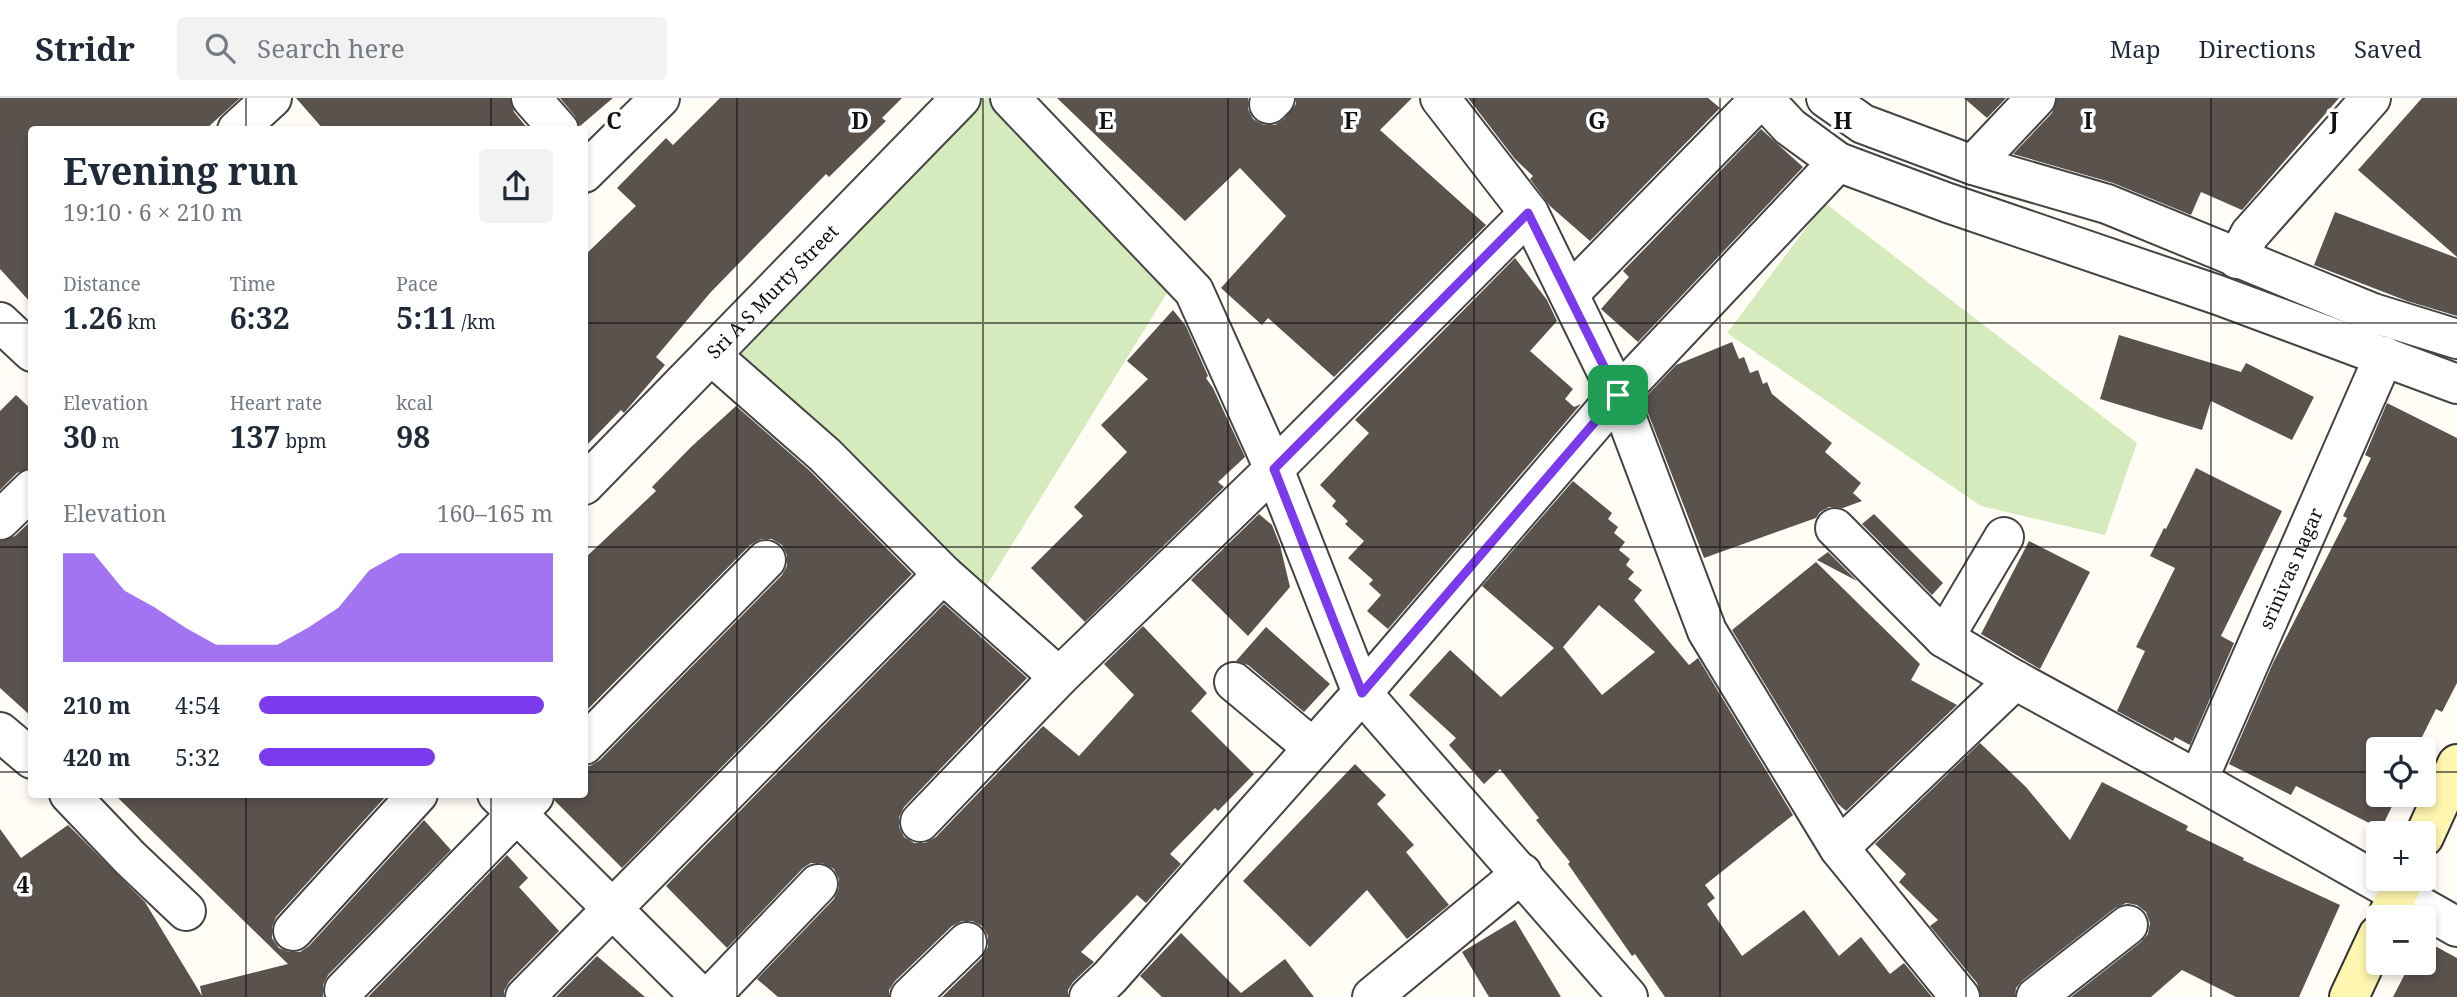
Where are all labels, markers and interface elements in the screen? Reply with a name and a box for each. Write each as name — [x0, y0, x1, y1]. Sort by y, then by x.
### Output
search box — [177, 17, 667, 80]
text: Stridr — [35, 26, 135, 71]
icon: search — [201, 29, 239, 67]
text: Search here — [257, 30, 405, 66]
text: Map — [2110, 32, 2161, 65]
text: Directions — [2199, 32, 2316, 65]
text: Saved — [2354, 32, 2422, 65]
text: C — [606, 104, 622, 136]
text: D — [851, 104, 869, 136]
text: E — [1098, 104, 1114, 136]
text: F — [1344, 104, 1358, 136]
text: G — [1588, 104, 1606, 136]
text: H — [1834, 104, 1853, 136]
text: I — [2083, 104, 2093, 136]
text: J — [2328, 104, 2339, 136]
text: Evening run — [63, 144, 298, 196]
button: share — [479, 149, 553, 223]
text: 19:10 · 6 × 210 m — [63, 196, 243, 228]
street label: Sri A S Murty Street — [701, 218, 844, 365]
text: Distance — [63, 271, 141, 297]
text: Time — [230, 271, 276, 297]
text: Pace — [396, 271, 438, 297]
text: 1.26 — [63, 297, 123, 338]
text: 6:32 — [230, 297, 290, 338]
text: 5:11 — [396, 297, 456, 338]
text: km — [123, 309, 157, 335]
text: /km — [456, 309, 496, 335]
pin — [1588, 365, 1648, 425]
icon: arrive — [1599, 376, 1637, 414]
text: Elevation — [63, 390, 149, 416]
text: Heart rate — [230, 390, 322, 416]
text: kcal — [396, 390, 433, 416]
text: 30 — [63, 416, 97, 457]
text: 137 — [230, 416, 281, 457]
text: 98 — [396, 416, 430, 457]
text: m — [97, 428, 120, 454]
text: bpm — [281, 428, 327, 454]
text: Elevation — [63, 497, 167, 529]
text: 160–165 m — [437, 497, 553, 529]
street label: srinivas nagar — [2253, 504, 2329, 633]
text: 210 m — [63, 689, 131, 721]
text: 4:54 — [175, 689, 220, 721]
map controls — [2366, 737, 2436, 975]
button: locate — [2366, 737, 2436, 807]
text: 420 m — [63, 741, 131, 773]
text: 5:32 — [175, 741, 220, 773]
button: + — [2366, 821, 2436, 891]
text: 4 — [17, 868, 30, 900]
button: − — [2366, 905, 2436, 975]

